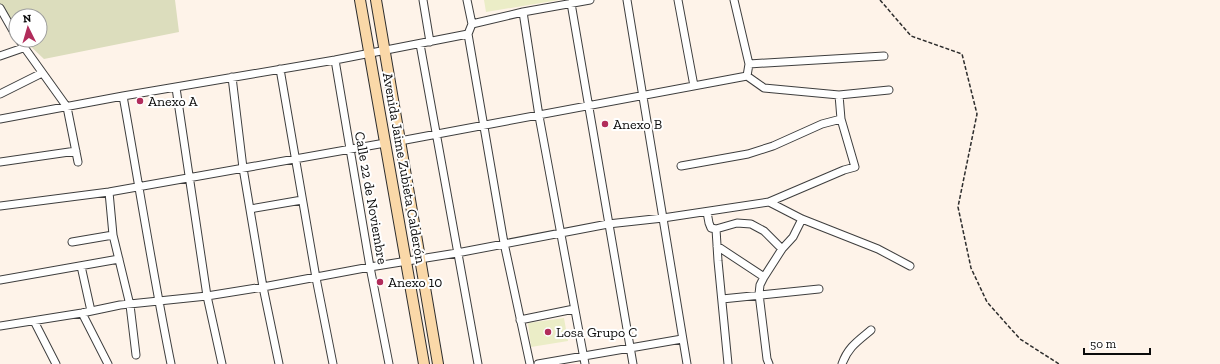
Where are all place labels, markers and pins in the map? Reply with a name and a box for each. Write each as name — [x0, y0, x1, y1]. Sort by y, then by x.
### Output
place label: Anexo A — [148, 93, 198, 110]
marker: Anexo A — [135, 96, 145, 106]
place label: Anexo B — [613, 116, 662, 133]
marker: Anexo B — [600, 119, 610, 129]
place label: Anexo 10 — [388, 274, 442, 291]
marker: Anexo 10 — [375, 277, 385, 287]
place label: Losa Grupo C — [556, 324, 637, 341]
marker: Losa Grupo C — [543, 327, 553, 337]

